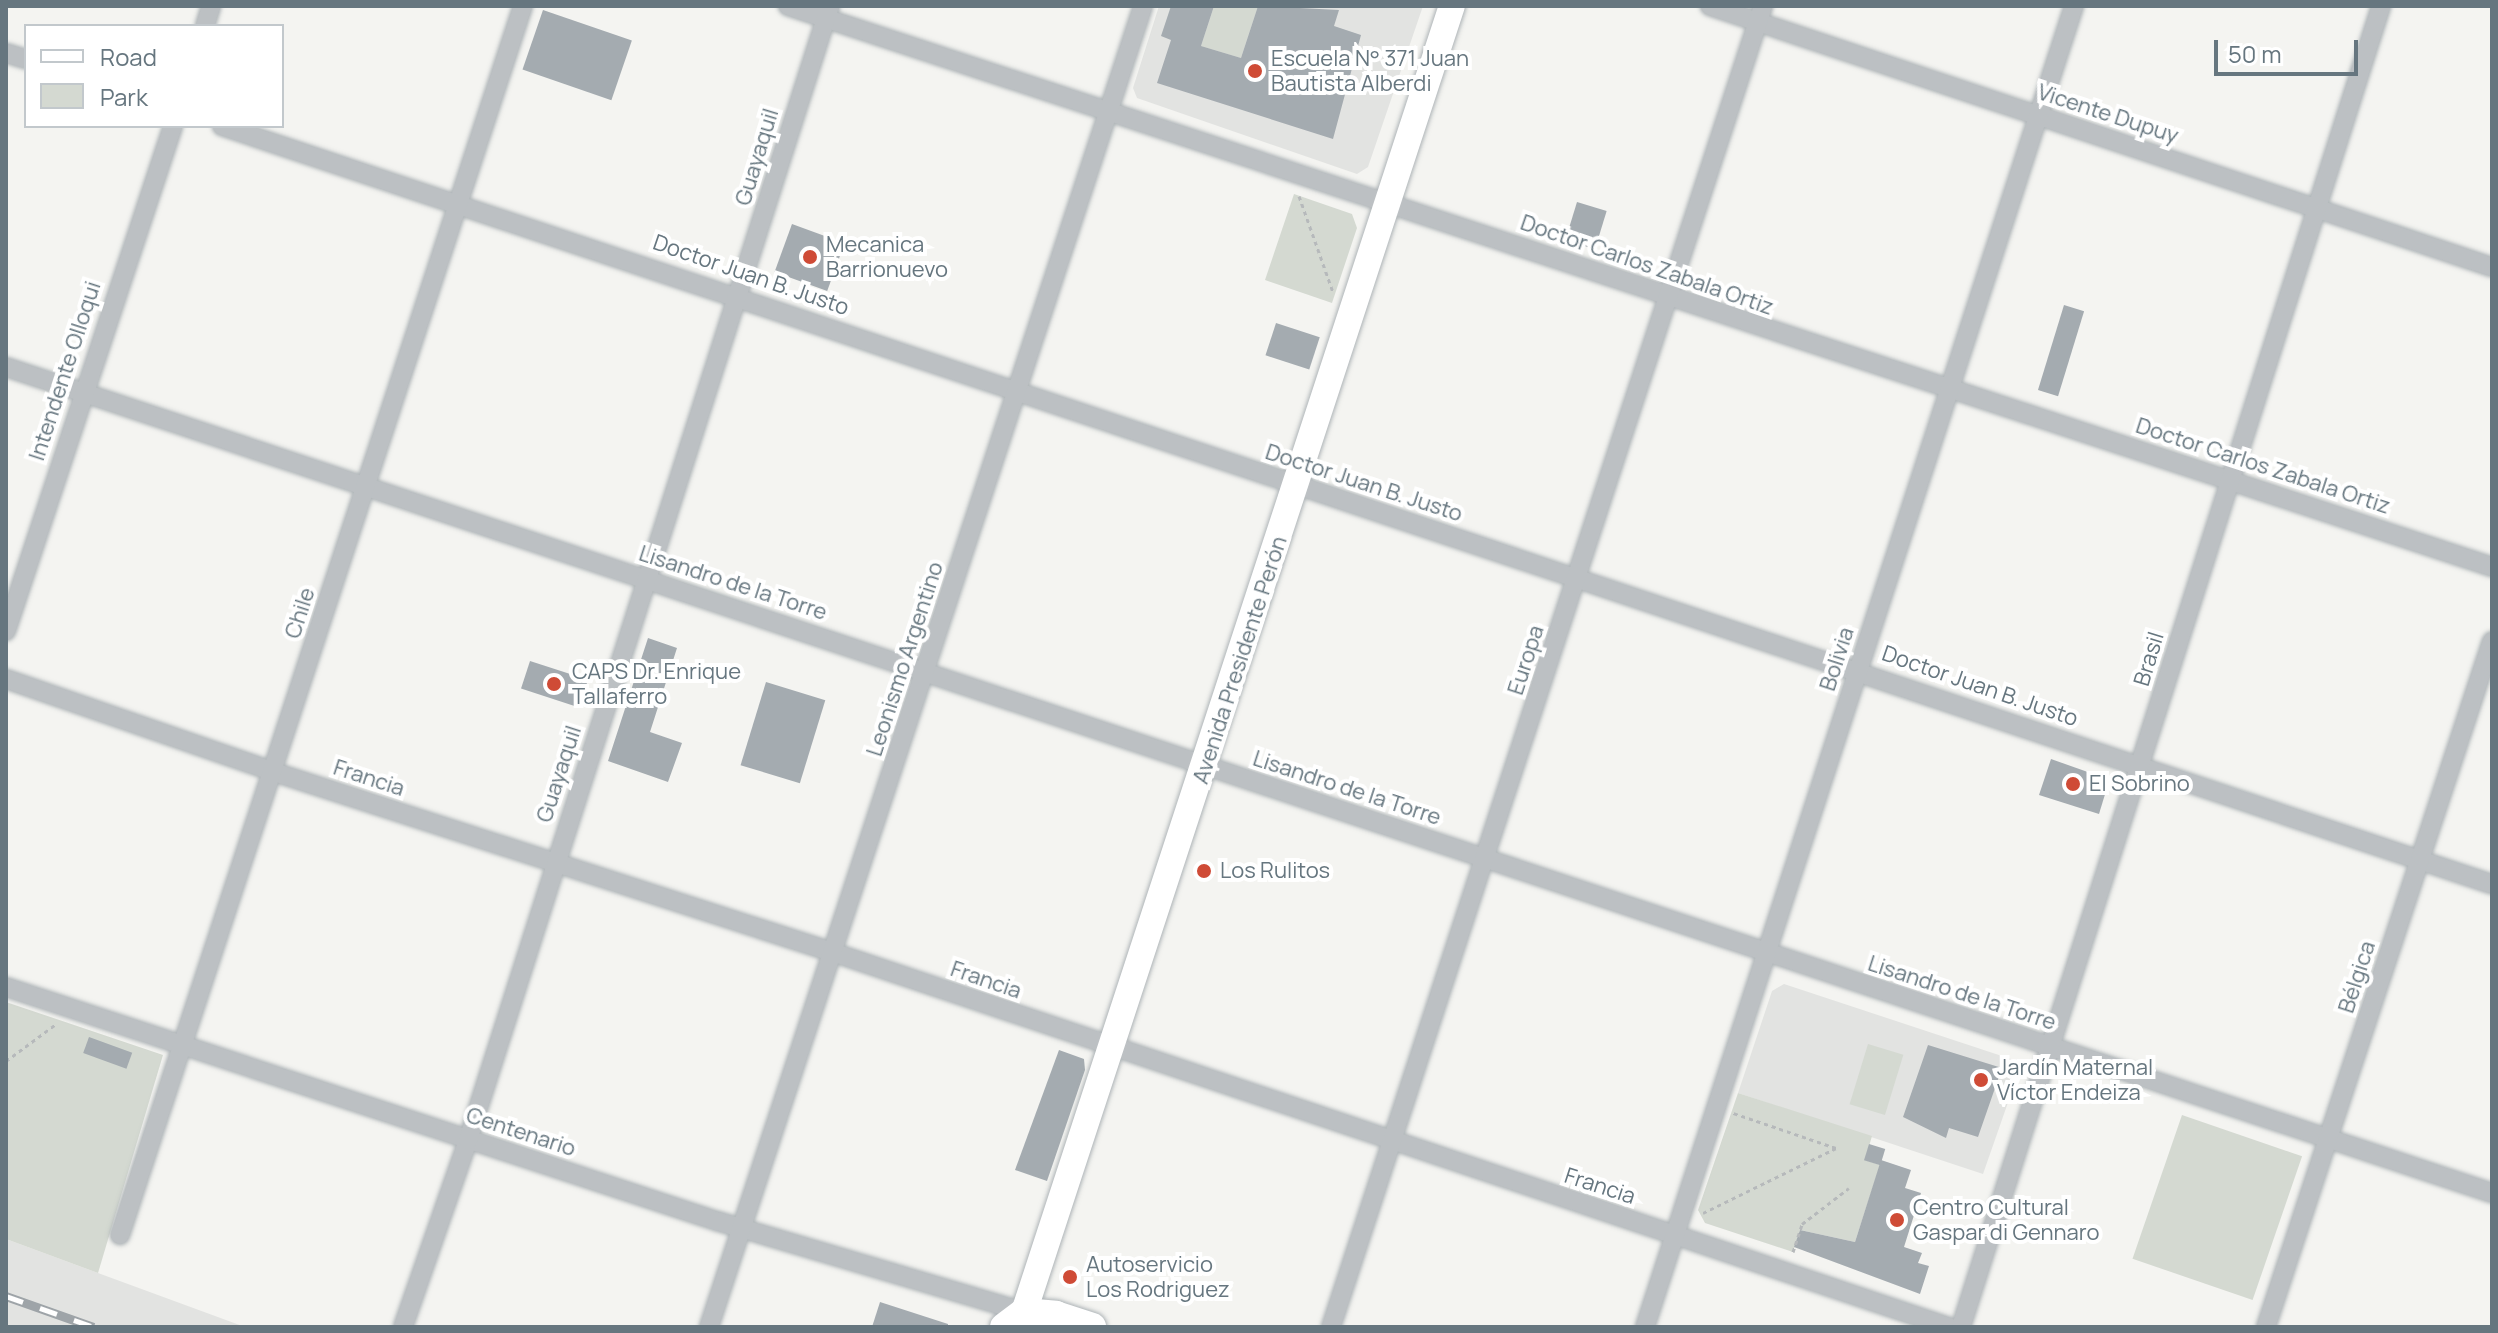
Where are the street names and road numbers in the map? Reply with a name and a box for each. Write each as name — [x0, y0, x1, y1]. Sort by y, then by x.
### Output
street label: Vicente Dupuy — [2034, 79, 2182, 149]
street label: Guayaquil — [730, 105, 784, 209]
street label: Doctor Carlos Zabala Ortiz — [1517, 209, 1777, 321]
street label: Doctor Juan B. Justo — [649, 229, 853, 321]
street label: Intendente Olloqui — [24, 278, 106, 464]
street label: Doctor Carlos Zabala Ortiz — [2133, 412, 2393, 520]
street label: Doctor Juan B. Justo — [1262, 439, 1466, 527]
street label: Avenida Presidente Perón — [1187, 533, 1293, 787]
street label: Lisandro de la Torre — [636, 540, 830, 626]
street label: Leonismo Argentino — [861, 558, 949, 760]
street label: Chile — [279, 584, 321, 642]
street label: Europa — [1502, 622, 1550, 698]
street label: Bolivia — [1814, 624, 1860, 694]
street label: Brasil — [2128, 629, 2170, 689]
street label: Doctor Juan B. Justo — [1878, 640, 2082, 732]
street label: Guayaquil — [531, 722, 587, 826]
street label: Lisandro de la Torre — [1250, 745, 1444, 831]
street label: Francia — [330, 754, 408, 802]
street label: Bélgica — [2333, 938, 2381, 1016]
street label: Lisandro de la Torre — [1865, 950, 2059, 1036]
street label: Francia — [947, 956, 1025, 1004]
street label: Centenario — [463, 1102, 579, 1162]
street label: Francia — [1561, 1162, 1639, 1210]

